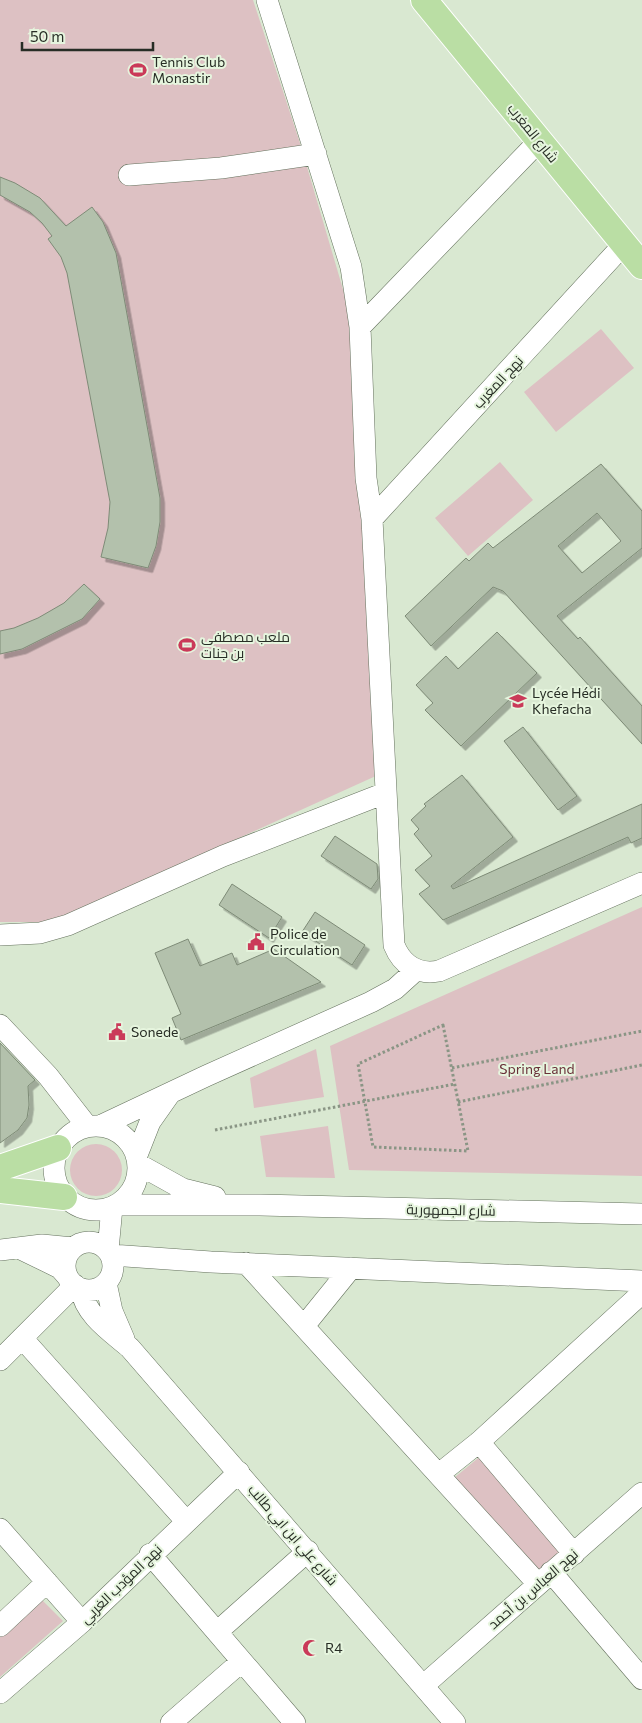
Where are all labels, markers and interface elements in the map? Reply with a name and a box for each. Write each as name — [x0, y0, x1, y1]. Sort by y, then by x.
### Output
scale bar — [22, 20, 154, 52]
text: 50 m — [30, 27, 64, 45]
place label: Tennis Club Monastir — [152, 53, 225, 86]
sports icon: Tennis Club Monastir — [128, 60, 148, 80]
street label: شارع المغرب — [504, 100, 562, 166]
street label: نهج المغرب — [469, 352, 527, 412]
place label: ملعب مصطفى بن جنات — [201, 628, 290, 661]
sports icon: ملعب مصطفى بن جنات — [177, 635, 197, 655]
place label: Lycée Hédi Khefacha — [532, 684, 601, 717]
school or university icon: Lycée Hédi Khefacha — [508, 691, 528, 711]
place label: Police de Circulation — [270, 925, 340, 958]
public building icon: Police de Circulation — [246, 932, 266, 952]
public building icon: Sonede — [107, 1022, 127, 1042]
place label: Sonede — [131, 1023, 178, 1040]
park label: Spring Land — [499, 1060, 575, 1077]
street label: شارع الجمهورية — [406, 1200, 496, 1220]
street label: شارع علي ابن ابي طالب — [242, 1481, 342, 1591]
street label: نهج المؤدب الغربي — [76, 1540, 168, 1630]
street label: نهج العباس بن أحمد — [484, 1545, 582, 1633]
mosque icon: R4 — [301, 1638, 321, 1658]
place label: R4 — [325, 1639, 343, 1656]

